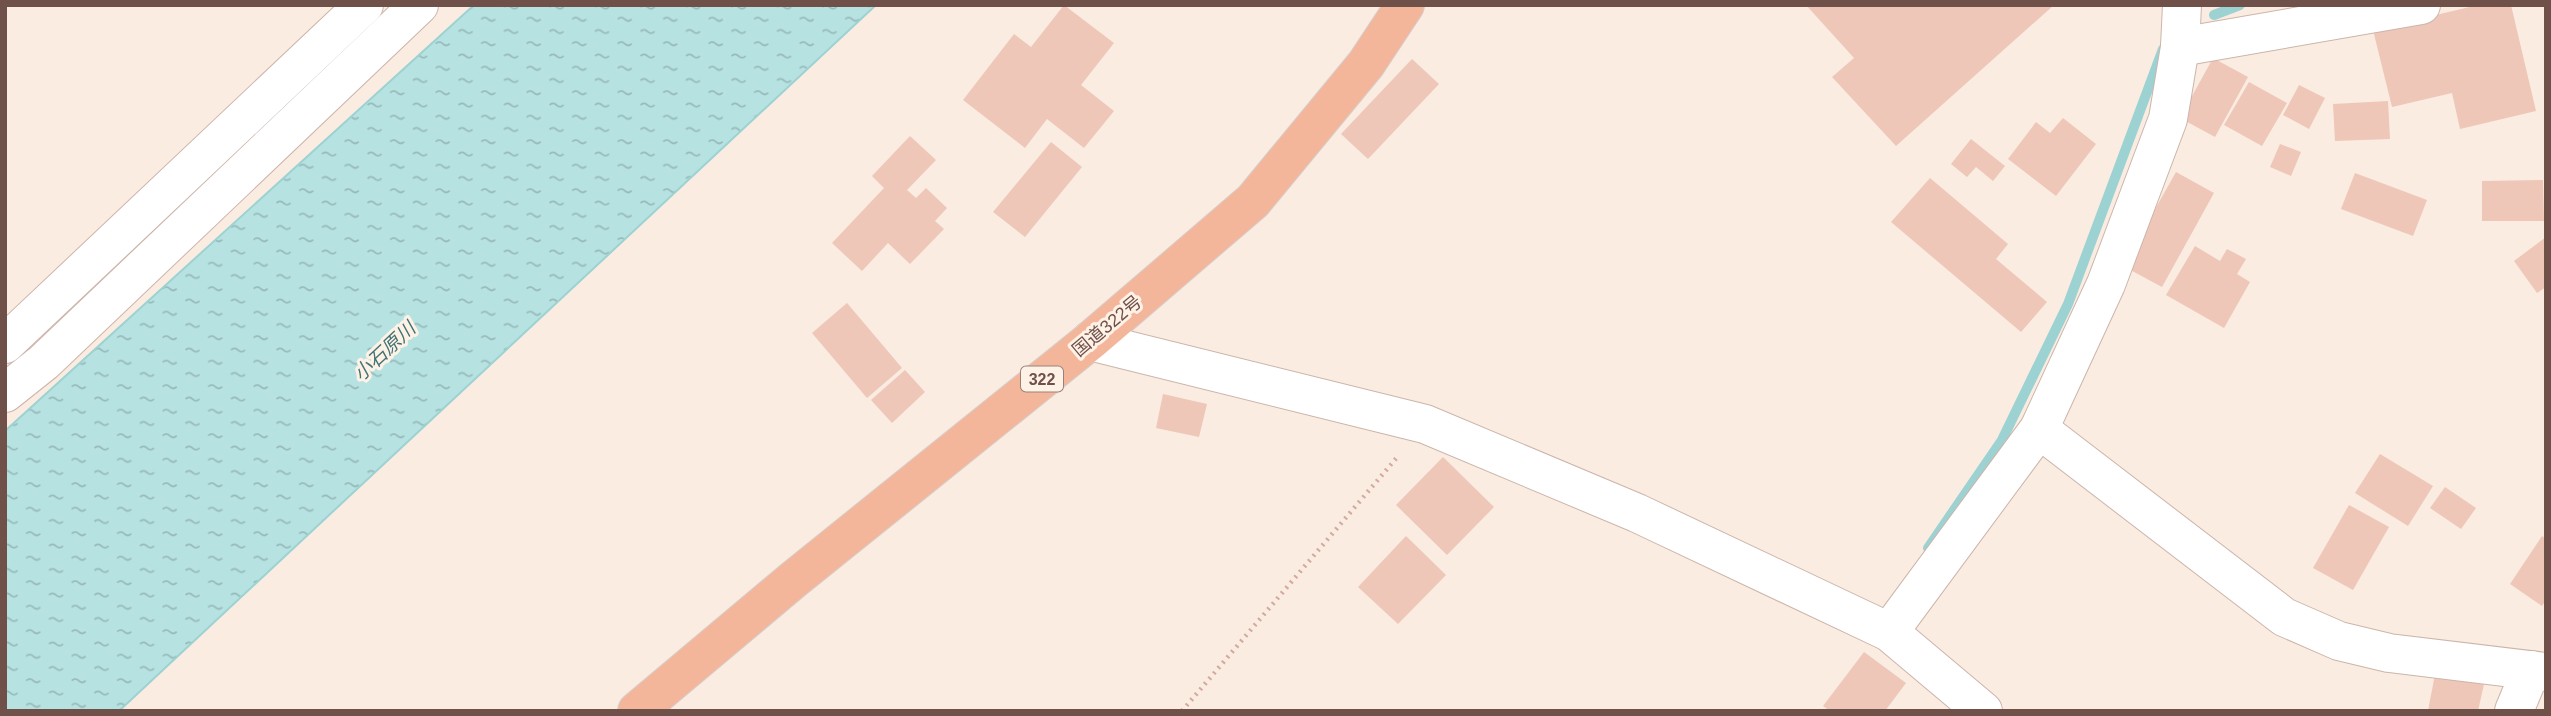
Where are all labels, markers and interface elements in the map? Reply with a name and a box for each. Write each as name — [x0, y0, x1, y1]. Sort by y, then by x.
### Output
street label: 国道322号 — [1068, 291, 1146, 361]
water label: 小石原川 — [349, 316, 421, 385]
road number: 322 — [1021, 366, 1063, 392]

